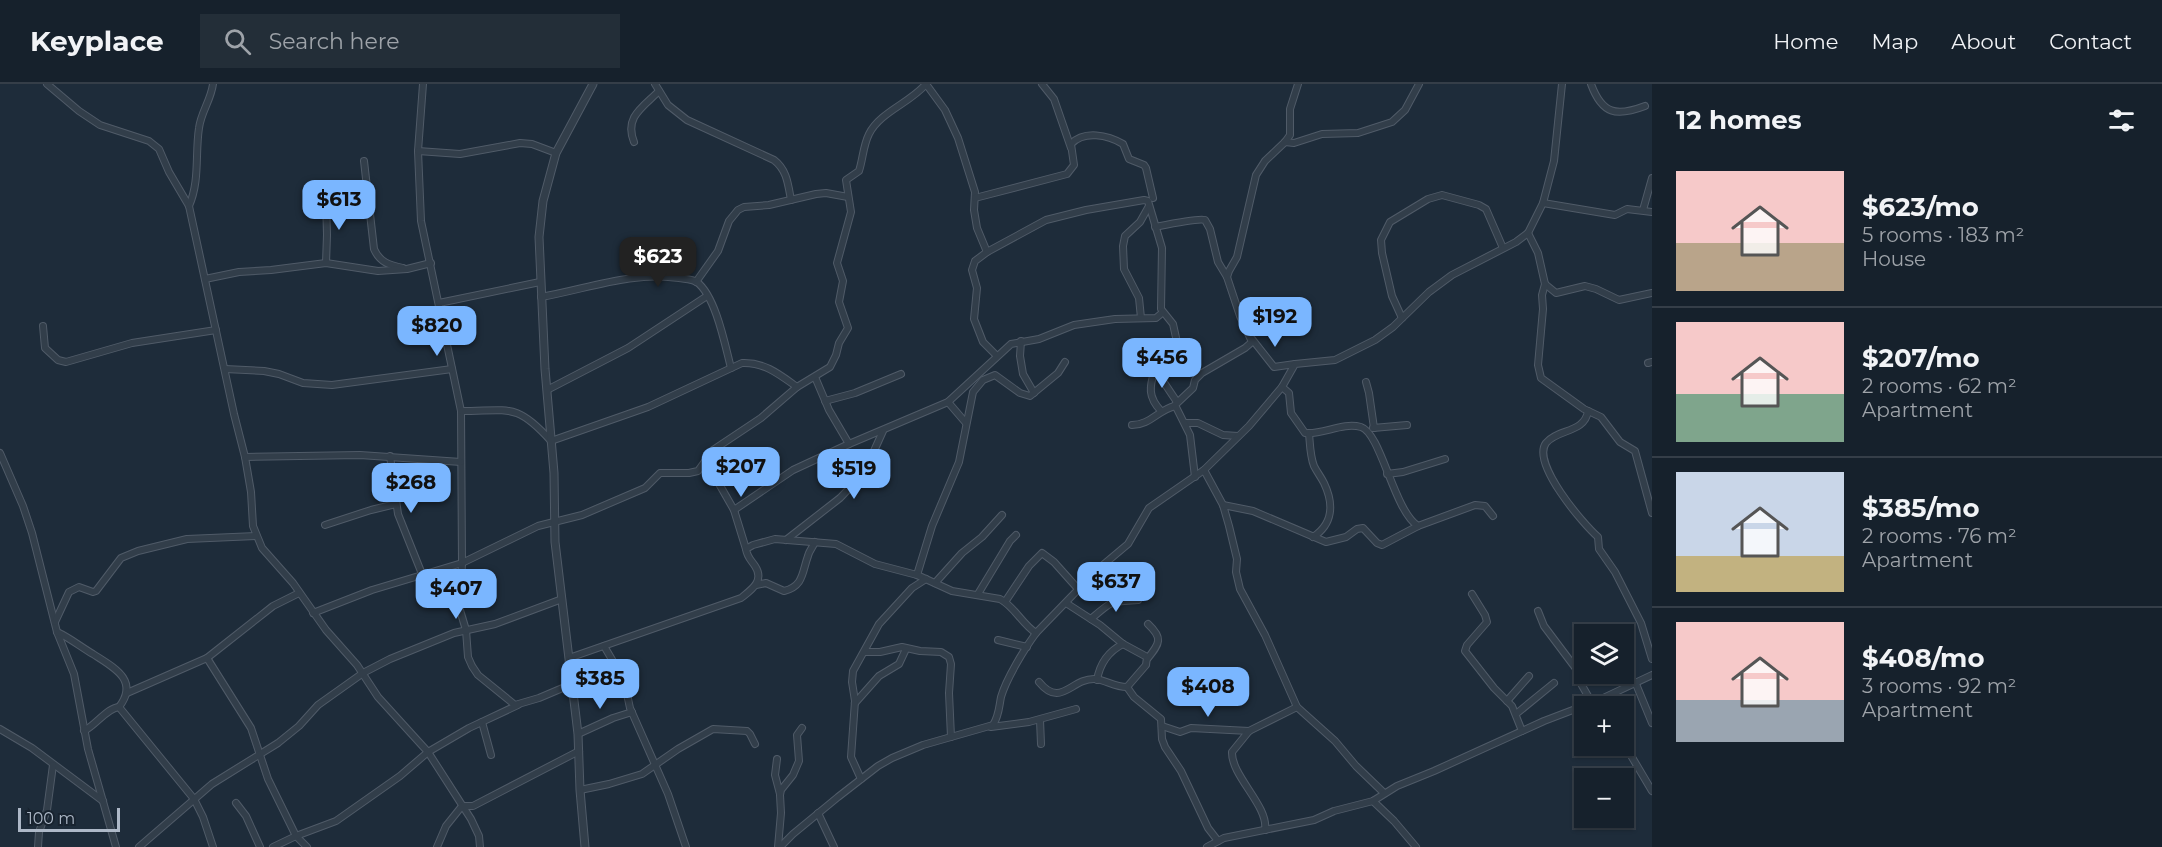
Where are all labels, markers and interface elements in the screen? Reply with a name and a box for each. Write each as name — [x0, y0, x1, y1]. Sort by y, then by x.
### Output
search box — [200, 14, 620, 68]
text: Keyplace — [30, 24, 164, 58]
icon: search — [221, 25, 254, 58]
text: Search here — [269, 28, 400, 55]
text: Home — [1773, 29, 1838, 54]
text: Map — [1871, 29, 1918, 54]
text: About — [1951, 29, 2016, 54]
text: Contact — [2049, 29, 2132, 54]
text: 12 homes — [1676, 104, 1802, 136]
icon: filters — [2105, 104, 2138, 137]
pin: $613 — [303, 180, 375, 231]
text: $613 — [316, 187, 362, 211]
text: $623/mo — [1862, 191, 1979, 223]
icon: home — [1724, 195, 1796, 267]
text: 5 rooms · 183 m² — [1862, 223, 2024, 247]
pin: $623 — [622, 237, 694, 288]
text: $623 — [633, 244, 683, 268]
text: House — [1862, 247, 1926, 271]
pin: $192 — [1239, 297, 1311, 348]
text: $192 — [1253, 304, 1297, 328]
pin: $820 — [401, 306, 473, 357]
text: $820 — [411, 313, 463, 337]
pin: $456 — [1126, 338, 1198, 389]
text: $207/mo — [1862, 342, 1980, 374]
text: $456 — [1136, 345, 1188, 369]
icon: home — [1724, 346, 1796, 418]
text: 2 rooms · 62 m² — [1862, 374, 2017, 398]
text: Apartment — [1862, 398, 1973, 422]
pin: $207 — [705, 447, 777, 498]
pin: $519 — [818, 449, 890, 500]
text: $207 — [716, 454, 766, 478]
text: $519 — [831, 456, 877, 480]
pin: $268 — [375, 463, 447, 514]
text: $268 — [386, 470, 436, 494]
text: $385/mo — [1862, 492, 1979, 524]
icon: home — [1724, 496, 1796, 568]
text: 2 rooms · 76 m² — [1862, 524, 2017, 548]
text: Apartment — [1862, 548, 1973, 572]
pin: $637 — [1080, 562, 1152, 613]
pin: $407 — [420, 569, 492, 620]
text: $637 — [1091, 569, 1141, 593]
text: $407 — [430, 576, 482, 600]
map controls — [1574, 624, 1634, 828]
button: layers — [1574, 624, 1634, 684]
text: $408/mo — [1862, 642, 1985, 674]
icon: home — [1724, 646, 1796, 718]
pin: $385 — [564, 659, 636, 710]
text: $385 — [575, 666, 625, 690]
pin: $408 — [1172, 667, 1244, 718]
text: $408 — [1181, 674, 1235, 698]
text: 3 rooms · 92 m² — [1862, 674, 2016, 698]
button: + — [1574, 696, 1634, 756]
text: Apartment — [1862, 698, 1973, 722]
button: − — [1574, 768, 1634, 828]
scale bar — [18, 805, 120, 832]
text: 100 m — [27, 809, 75, 828]

